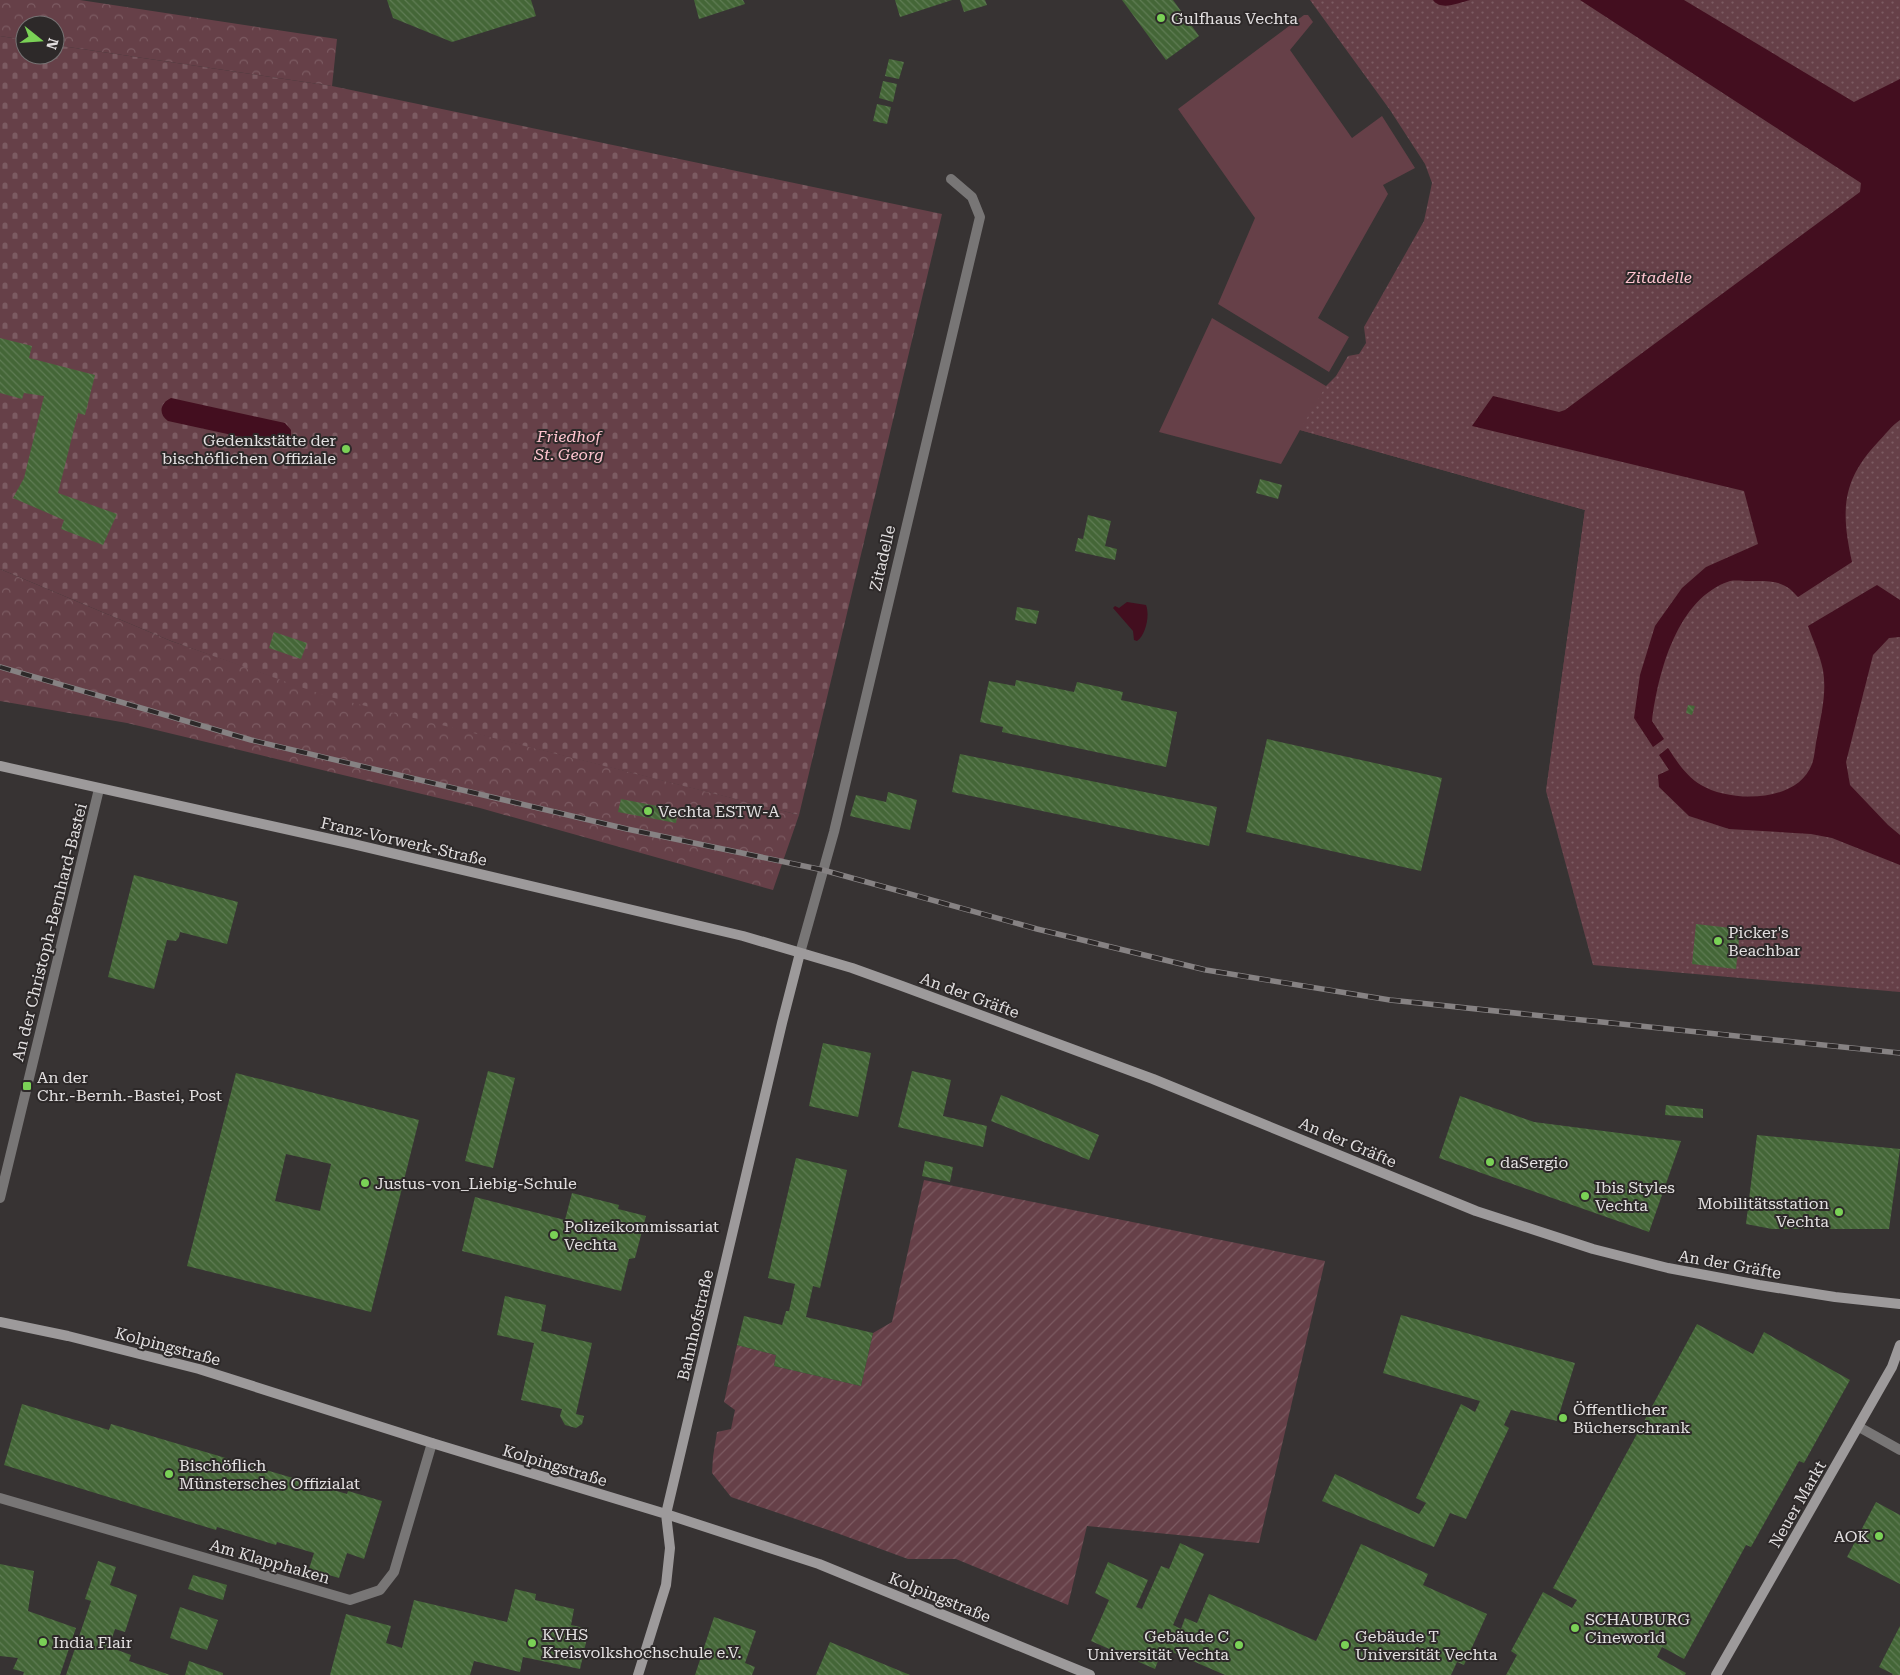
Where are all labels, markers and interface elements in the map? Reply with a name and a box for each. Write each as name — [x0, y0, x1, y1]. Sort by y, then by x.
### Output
place label: Gulfhaus Vechta — [1171, 9, 1298, 28]
marker: Gulfhaus Vechta — [1155, 12, 1167, 24]
north arrow — [15, 15, 65, 65]
text: N — [43, 36, 62, 52]
park label: Zitadelle — [1625, 268, 1692, 287]
park label: Friedhof St. Georg — [533, 427, 604, 464]
place label: Gedenkstätte der bischöflichen Offiziale — [162, 431, 336, 468]
marker: Gedenkstätte der bischöflichen Offiziale — [340, 443, 352, 455]
street label: Zitadelle — [866, 523, 899, 593]
street label: An der Christoph-Bernhard-Bastei — [8, 801, 91, 1063]
place label: Vechta ESTW-A — [658, 802, 780, 821]
marker: Vechta ESTW-A — [642, 805, 654, 817]
street label: Franz-Vorwerk-Straße — [319, 813, 489, 870]
place label: Picker's Beachbar — [1728, 923, 1801, 960]
marker: Picker's Beachbar — [1712, 935, 1724, 947]
street label: An der Gräfte — [918, 969, 1022, 1022]
place label: An der Chr.-Bernh.-Bastei, Post — [37, 1068, 222, 1105]
marker: An der Chr.-Bernh.-Bastei, Post — [21, 1080, 33, 1092]
street label: An der Gräfte — [1296, 1113, 1400, 1172]
place label: daSergio — [1500, 1153, 1568, 1172]
marker: daSergio — [1484, 1156, 1496, 1168]
place label: Justus-von_Liebig-Schule — [375, 1174, 577, 1193]
marker: Justus-von_Liebig-Schule — [359, 1177, 371, 1189]
place label: Ibis Styles Vechta — [1595, 1178, 1675, 1215]
marker: Ibis Styles Vechta — [1579, 1190, 1591, 1202]
place label: Mobilitätsstation Vechta — [1698, 1194, 1829, 1231]
marker: Mobilitätsstation Vechta — [1833, 1206, 1845, 1218]
place label: Polizeikommissariat Vechta — [564, 1217, 719, 1254]
marker: Polizeikommissariat Vechta — [548, 1229, 560, 1241]
street label: An der Gräfte — [1677, 1246, 1783, 1283]
street label: Bahnhofstraße — [673, 1268, 718, 1382]
street label: Kolpingstraße — [113, 1323, 223, 1370]
place label: Öffentlicher Bücherschrank — [1573, 1400, 1690, 1437]
marker: Öffentlicher Bücherschrank — [1557, 1412, 1569, 1424]
street label: Kolpingstraße — [500, 1441, 610, 1490]
place label: Bischöflich Münstersches Offizialat — [179, 1456, 360, 1493]
street label: Neuer Markt — [1765, 1457, 1830, 1551]
marker: Bischöflich Münstersches Offizialat — [163, 1468, 175, 1480]
place label: AOK — [1834, 1527, 1869, 1546]
marker: AOK — [1873, 1530, 1885, 1542]
street label: Am Klapphaken — [208, 1535, 332, 1588]
street label: Kolpingstraße — [886, 1568, 994, 1627]
place label: SCHAUBURG Cineworld — [1585, 1610, 1691, 1647]
marker: SCHAUBURG Cineworld — [1569, 1622, 1581, 1634]
place label: KVHS Kreisvolkshochschule e.V. — [542, 1625, 742, 1662]
place label: Gebäude C Universität Vechta — [1087, 1627, 1229, 1664]
place label: Gebäude T Universität Vechta — [1355, 1627, 1498, 1664]
place label: India Flair — [53, 1633, 133, 1652]
marker: India Flair — [37, 1636, 49, 1648]
marker: KVHS Kreisvolkshochschule e.V. — [526, 1637, 538, 1649]
marker: Gebäude C Universität Vechta — [1233, 1639, 1245, 1651]
marker: Gebäude T Universität Vechta — [1339, 1639, 1351, 1651]

